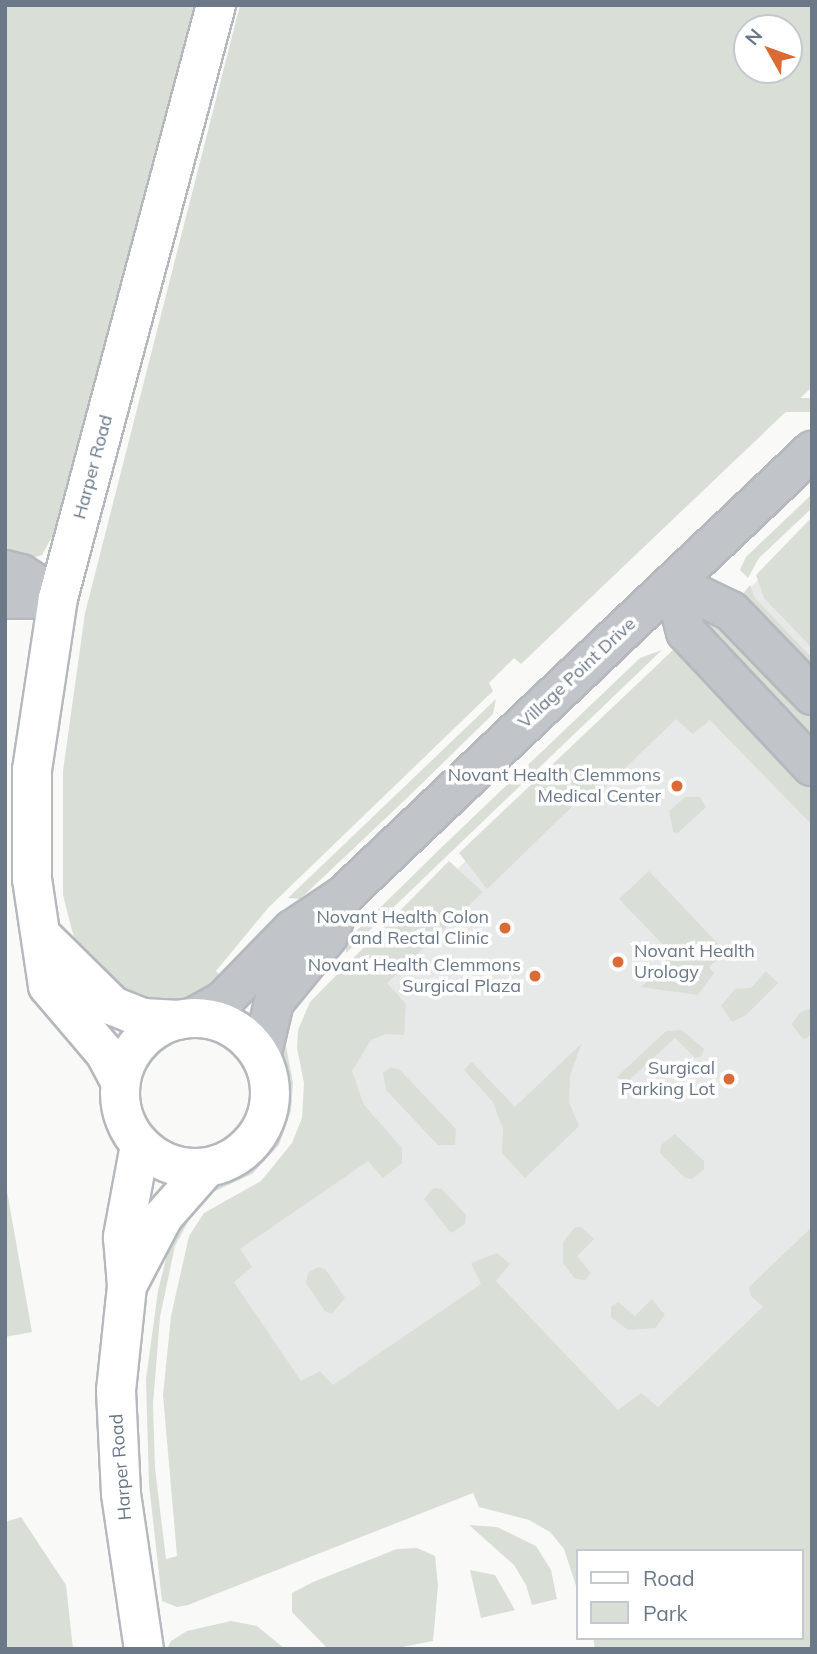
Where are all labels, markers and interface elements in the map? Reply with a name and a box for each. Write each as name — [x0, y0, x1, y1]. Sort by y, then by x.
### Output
north arrow — [733, 14, 803, 84]
text: N — [740, 24, 767, 50]
street label: Harper Road — [69, 412, 117, 522]
street label: Village Point Drive — [514, 613, 640, 733]
place label: Novant Health Clemmons Medical Center — [448, 765, 661, 808]
marker: Novant Health Clemmons Medical Center — [667, 776, 687, 796]
place label: Novant Health Colon and Rectal Clinic — [316, 907, 489, 950]
marker: Novant Health Colon and Rectal Clinic — [495, 918, 515, 938]
place label: Novant Health Urology — [634, 941, 755, 984]
marker: Novant Health Urology — [608, 952, 628, 972]
place label: Novant Health Clemmons Surgical Plaza — [308, 955, 521, 998]
marker: Novant Health Clemmons Surgical Plaza — [527, 968, 543, 984]
place label: Surgical Parking Lot — [621, 1058, 715, 1100]
marker: Surgical Parking Lot — [721, 1071, 737, 1087]
street label: Harper Road — [106, 1413, 136, 1521]
legend — [576, 1549, 803, 1640]
text: Road — [643, 1565, 694, 1591]
text: Park — [643, 1600, 687, 1626]

